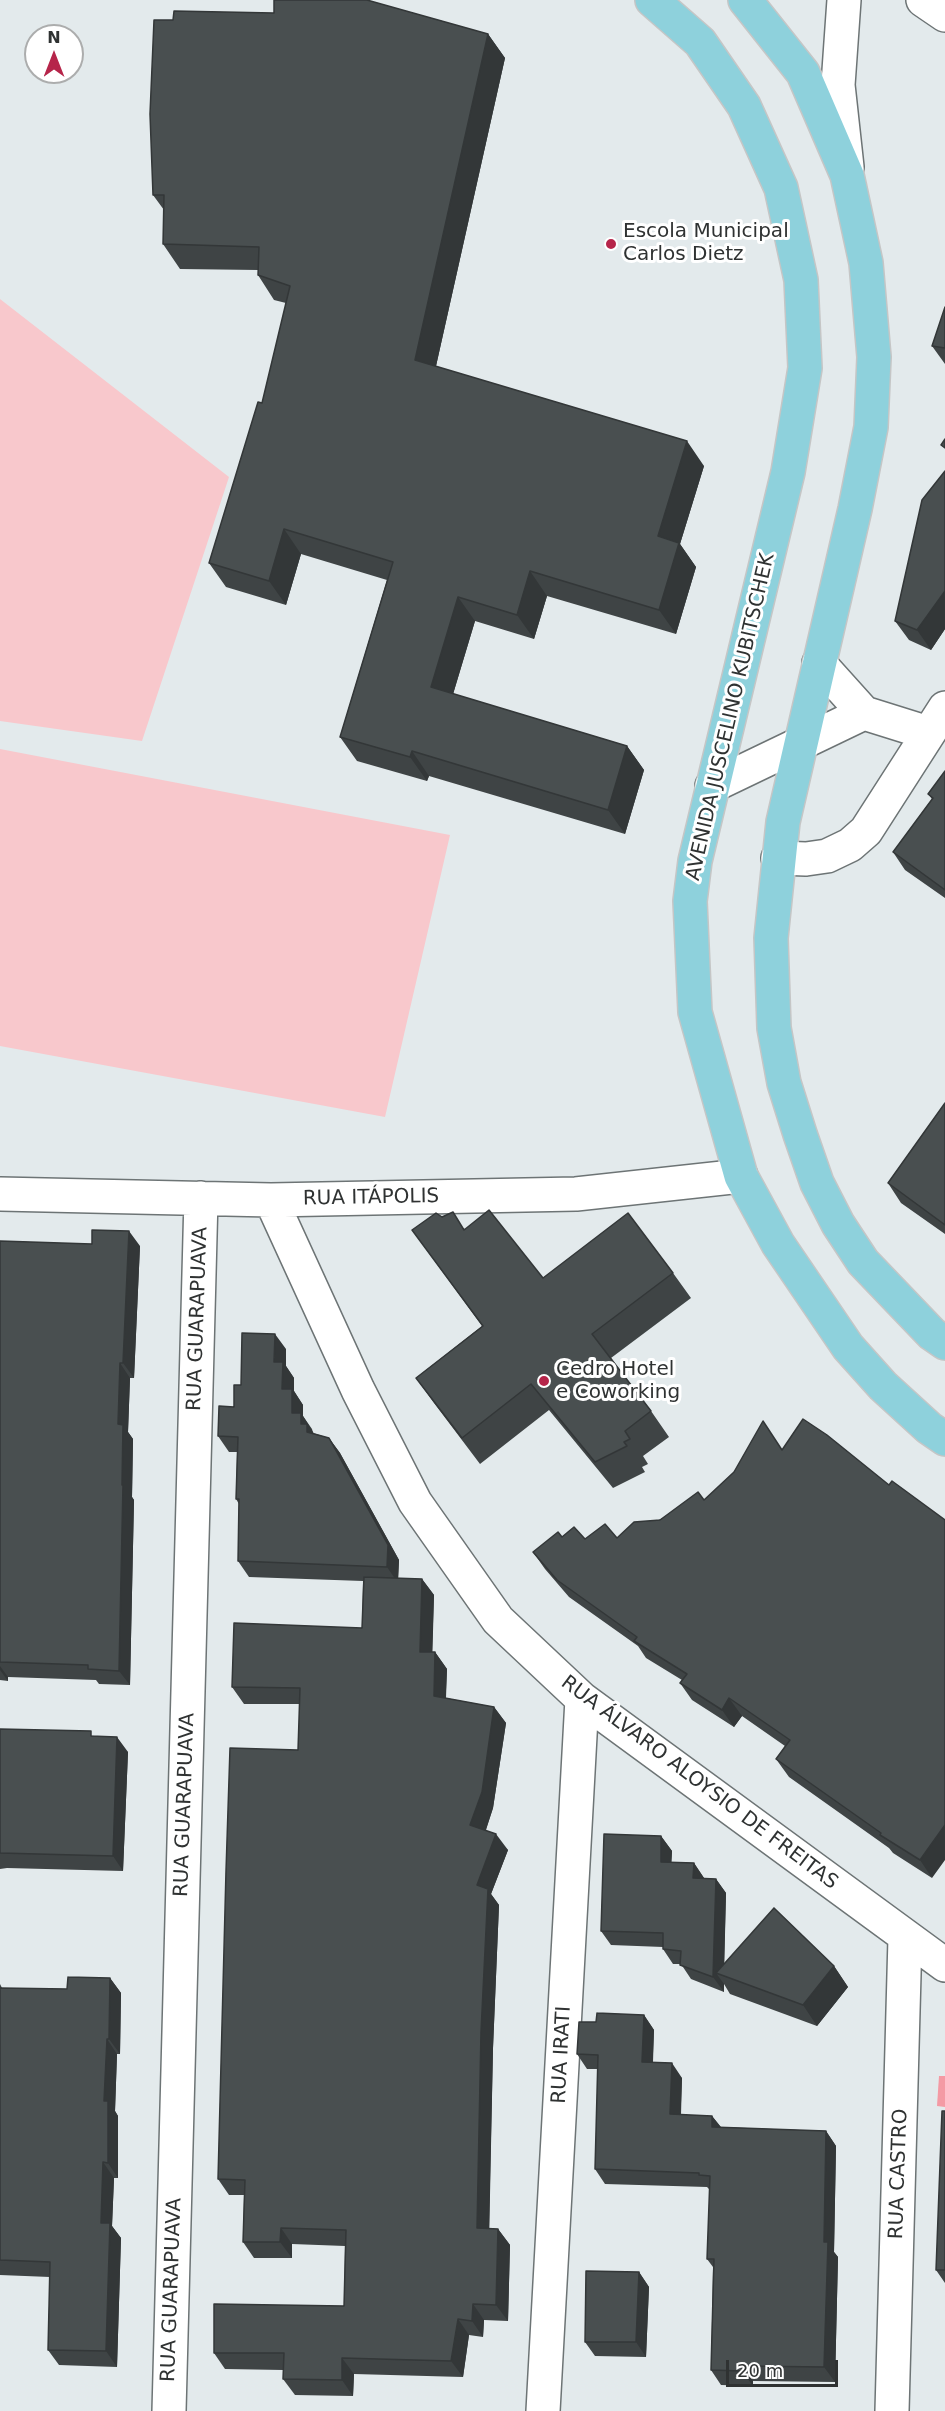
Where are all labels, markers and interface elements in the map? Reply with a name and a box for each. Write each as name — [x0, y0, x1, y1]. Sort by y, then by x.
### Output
north arrow — [24, 24, 84, 84]
text: N — [47, 28, 61, 47]
place label: Escola Municipal Carlos Dietz — [623, 220, 789, 267]
marker: Escola Municipal Carlos Dietz — [604, 237, 618, 251]
street label: AVENIDA JUSCELINO KUBITSCHEK — [682, 551, 780, 883]
street label: RUA ITÁPOLIS — [303, 1185, 439, 1211]
street label: RUA GUARAPUAVA — [183, 1226, 213, 1412]
place label: Cedro Hotel e Coworking — [556, 1358, 680, 1405]
marker: Cedro Hotel e Coworking — [537, 1374, 551, 1388]
street label: RUA ÁLVARO ALOYSIO DE FREITAS — [556, 1671, 842, 1895]
street label: RUA GUARAPUAVA — [170, 1712, 200, 1898]
street label: RUA IRATI — [547, 2006, 577, 2104]
street label: RUA CASTRO — [885, 2108, 913, 2240]
street label: RUA GUARAPUAVA — [157, 2197, 187, 2383]
scale bar — [729, 2348, 842, 2386]
text: 20 m — [737, 2360, 783, 2381]

